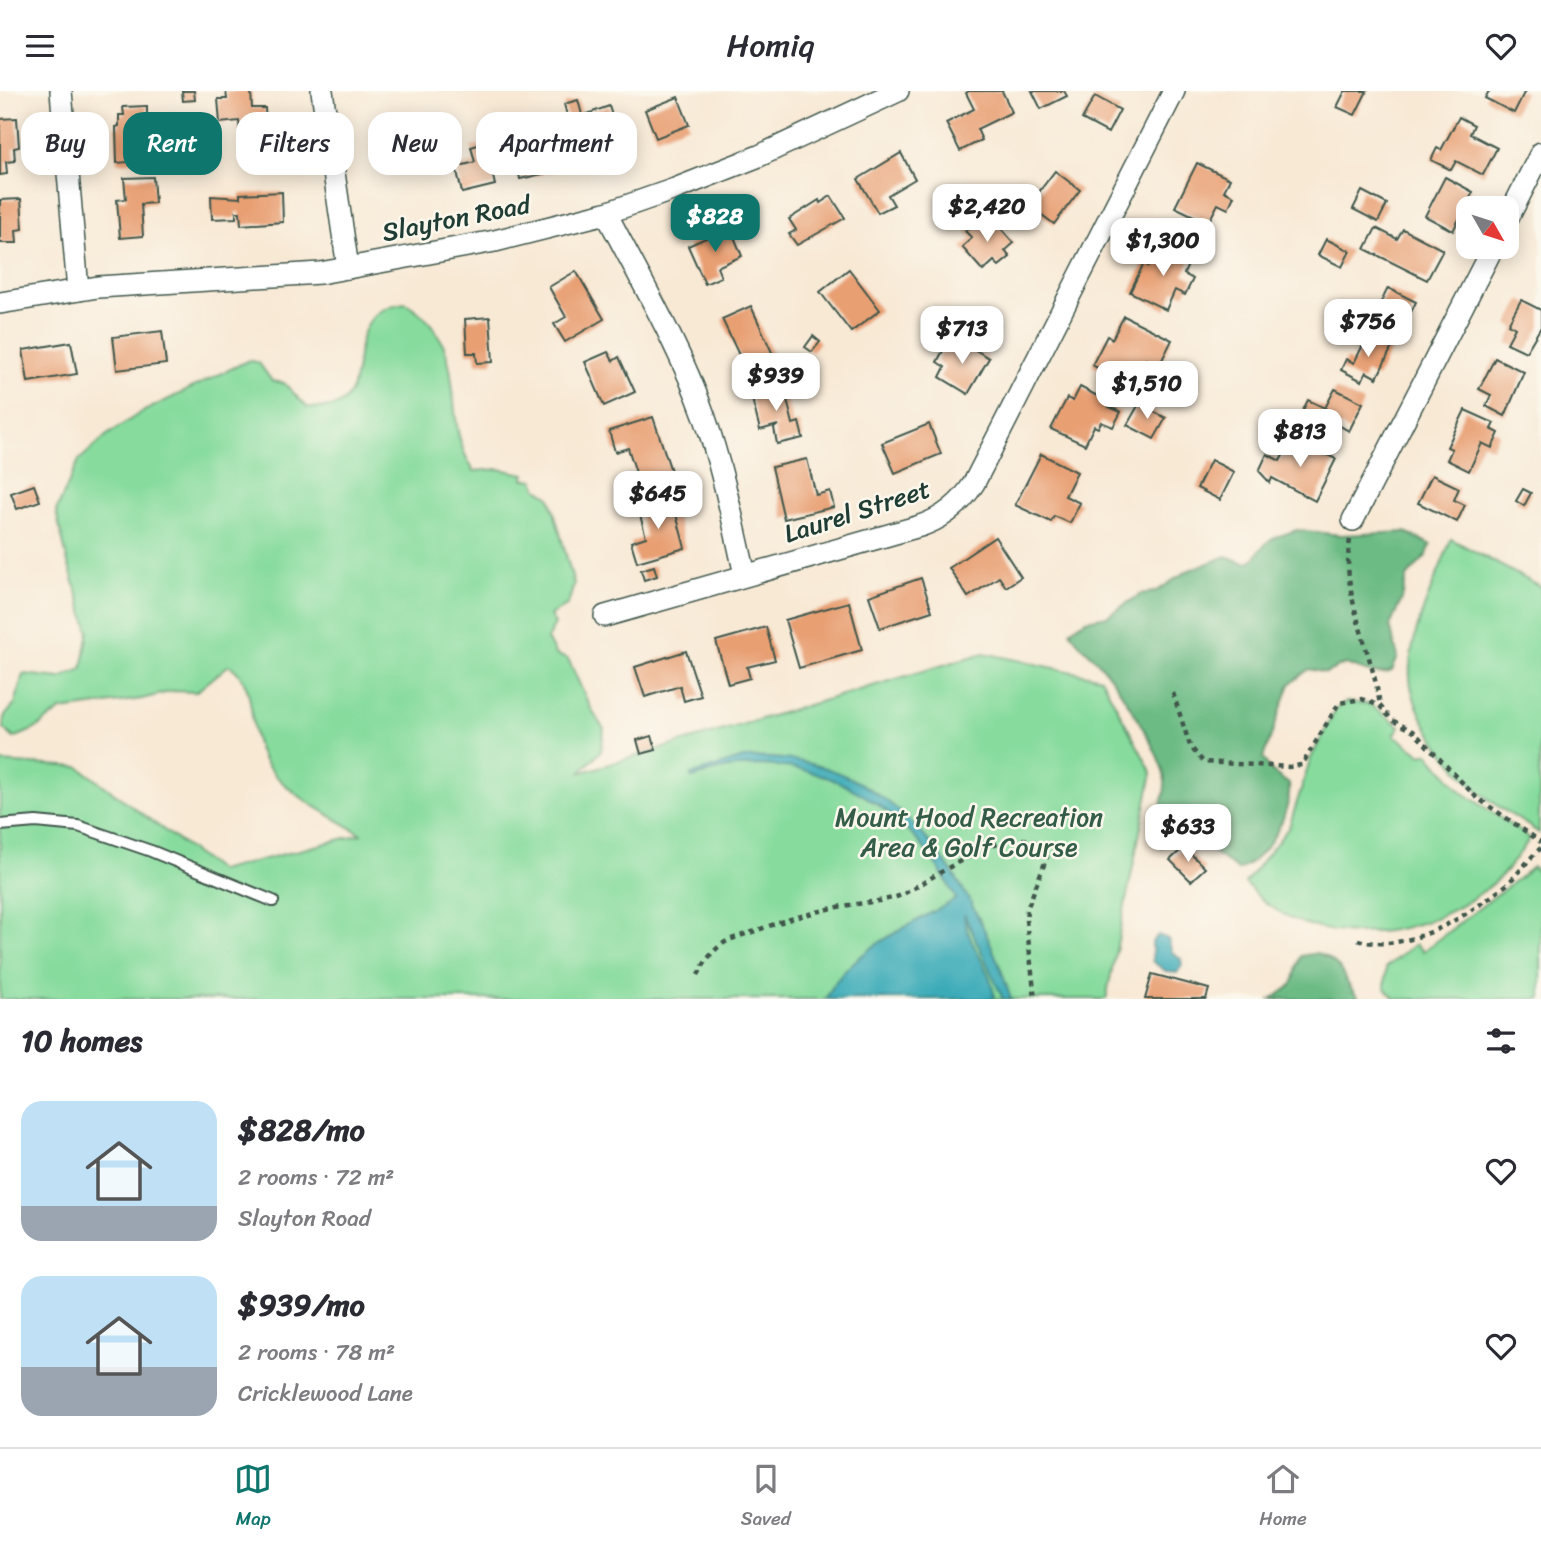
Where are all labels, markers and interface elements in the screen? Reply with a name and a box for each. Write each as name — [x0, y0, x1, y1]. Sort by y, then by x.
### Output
text: Homiq — [727, 17, 814, 74]
icon: menu — [21, 27, 59, 65]
icon: heart — [1482, 27, 1520, 65]
chip: Buy — [21, 112, 109, 175]
chip: Rent — [123, 112, 222, 175]
chip: Filters — [236, 112, 354, 175]
chip: New — [368, 112, 462, 175]
chip: Apartment — [476, 112, 637, 175]
street label: Slayton Road — [378, 181, 536, 255]
pin: $2,420 — [930, 185, 1044, 244]
text: $2,420 — [948, 186, 1026, 227]
pin: $828 — [674, 195, 756, 254]
text: $828 — [687, 196, 743, 237]
north arrow — [1456, 196, 1519, 259]
map controls — [1456, 196, 1519, 259]
pin: $1,300 — [1106, 219, 1220, 278]
text: $1,300 — [1126, 220, 1200, 261]
pin: $756 — [1327, 299, 1409, 359]
text: $756 — [1340, 301, 1396, 342]
pin: $713 — [921, 307, 1003, 366]
text: $713 — [936, 308, 988, 349]
pin: $939 — [735, 353, 817, 413]
text: $939 — [748, 355, 804, 396]
pin: $1,510 — [1090, 361, 1204, 421]
text: $1,510 — [1112, 363, 1182, 404]
pin: $813 — [1259, 409, 1341, 469]
text: $813 — [1274, 411, 1326, 452]
street label: Laurel Street — [778, 466, 936, 556]
pin: $645 — [617, 471, 699, 531]
text: $645 — [630, 473, 686, 514]
park label: Mount Hood Recreation Area & Golf Course — [835, 794, 1103, 870]
pin: $633 — [1147, 805, 1229, 864]
text: $633 — [1161, 806, 1215, 847]
text: 10 homes — [21, 1014, 142, 1068]
icon: filters — [1482, 1022, 1520, 1060]
text: $828/mo — [238, 1103, 365, 1157]
icon: home — [77, 1129, 161, 1213]
icon: heart — [1482, 1152, 1520, 1190]
text: 2 rooms · 72 m² — [238, 1157, 394, 1198]
text: Slayton Road — [238, 1198, 371, 1239]
text: $939/mo — [238, 1278, 365, 1332]
icon: home — [77, 1304, 161, 1388]
icon: heart — [1482, 1327, 1520, 1365]
text: 2 rooms · 78 m² — [238, 1332, 395, 1373]
text: Cricklewood Lane — [238, 1373, 413, 1414]
tab: Map — [234, 1460, 272, 1535]
tab: Saved — [741, 1460, 791, 1535]
tab: Home — [1259, 1460, 1307, 1535]

